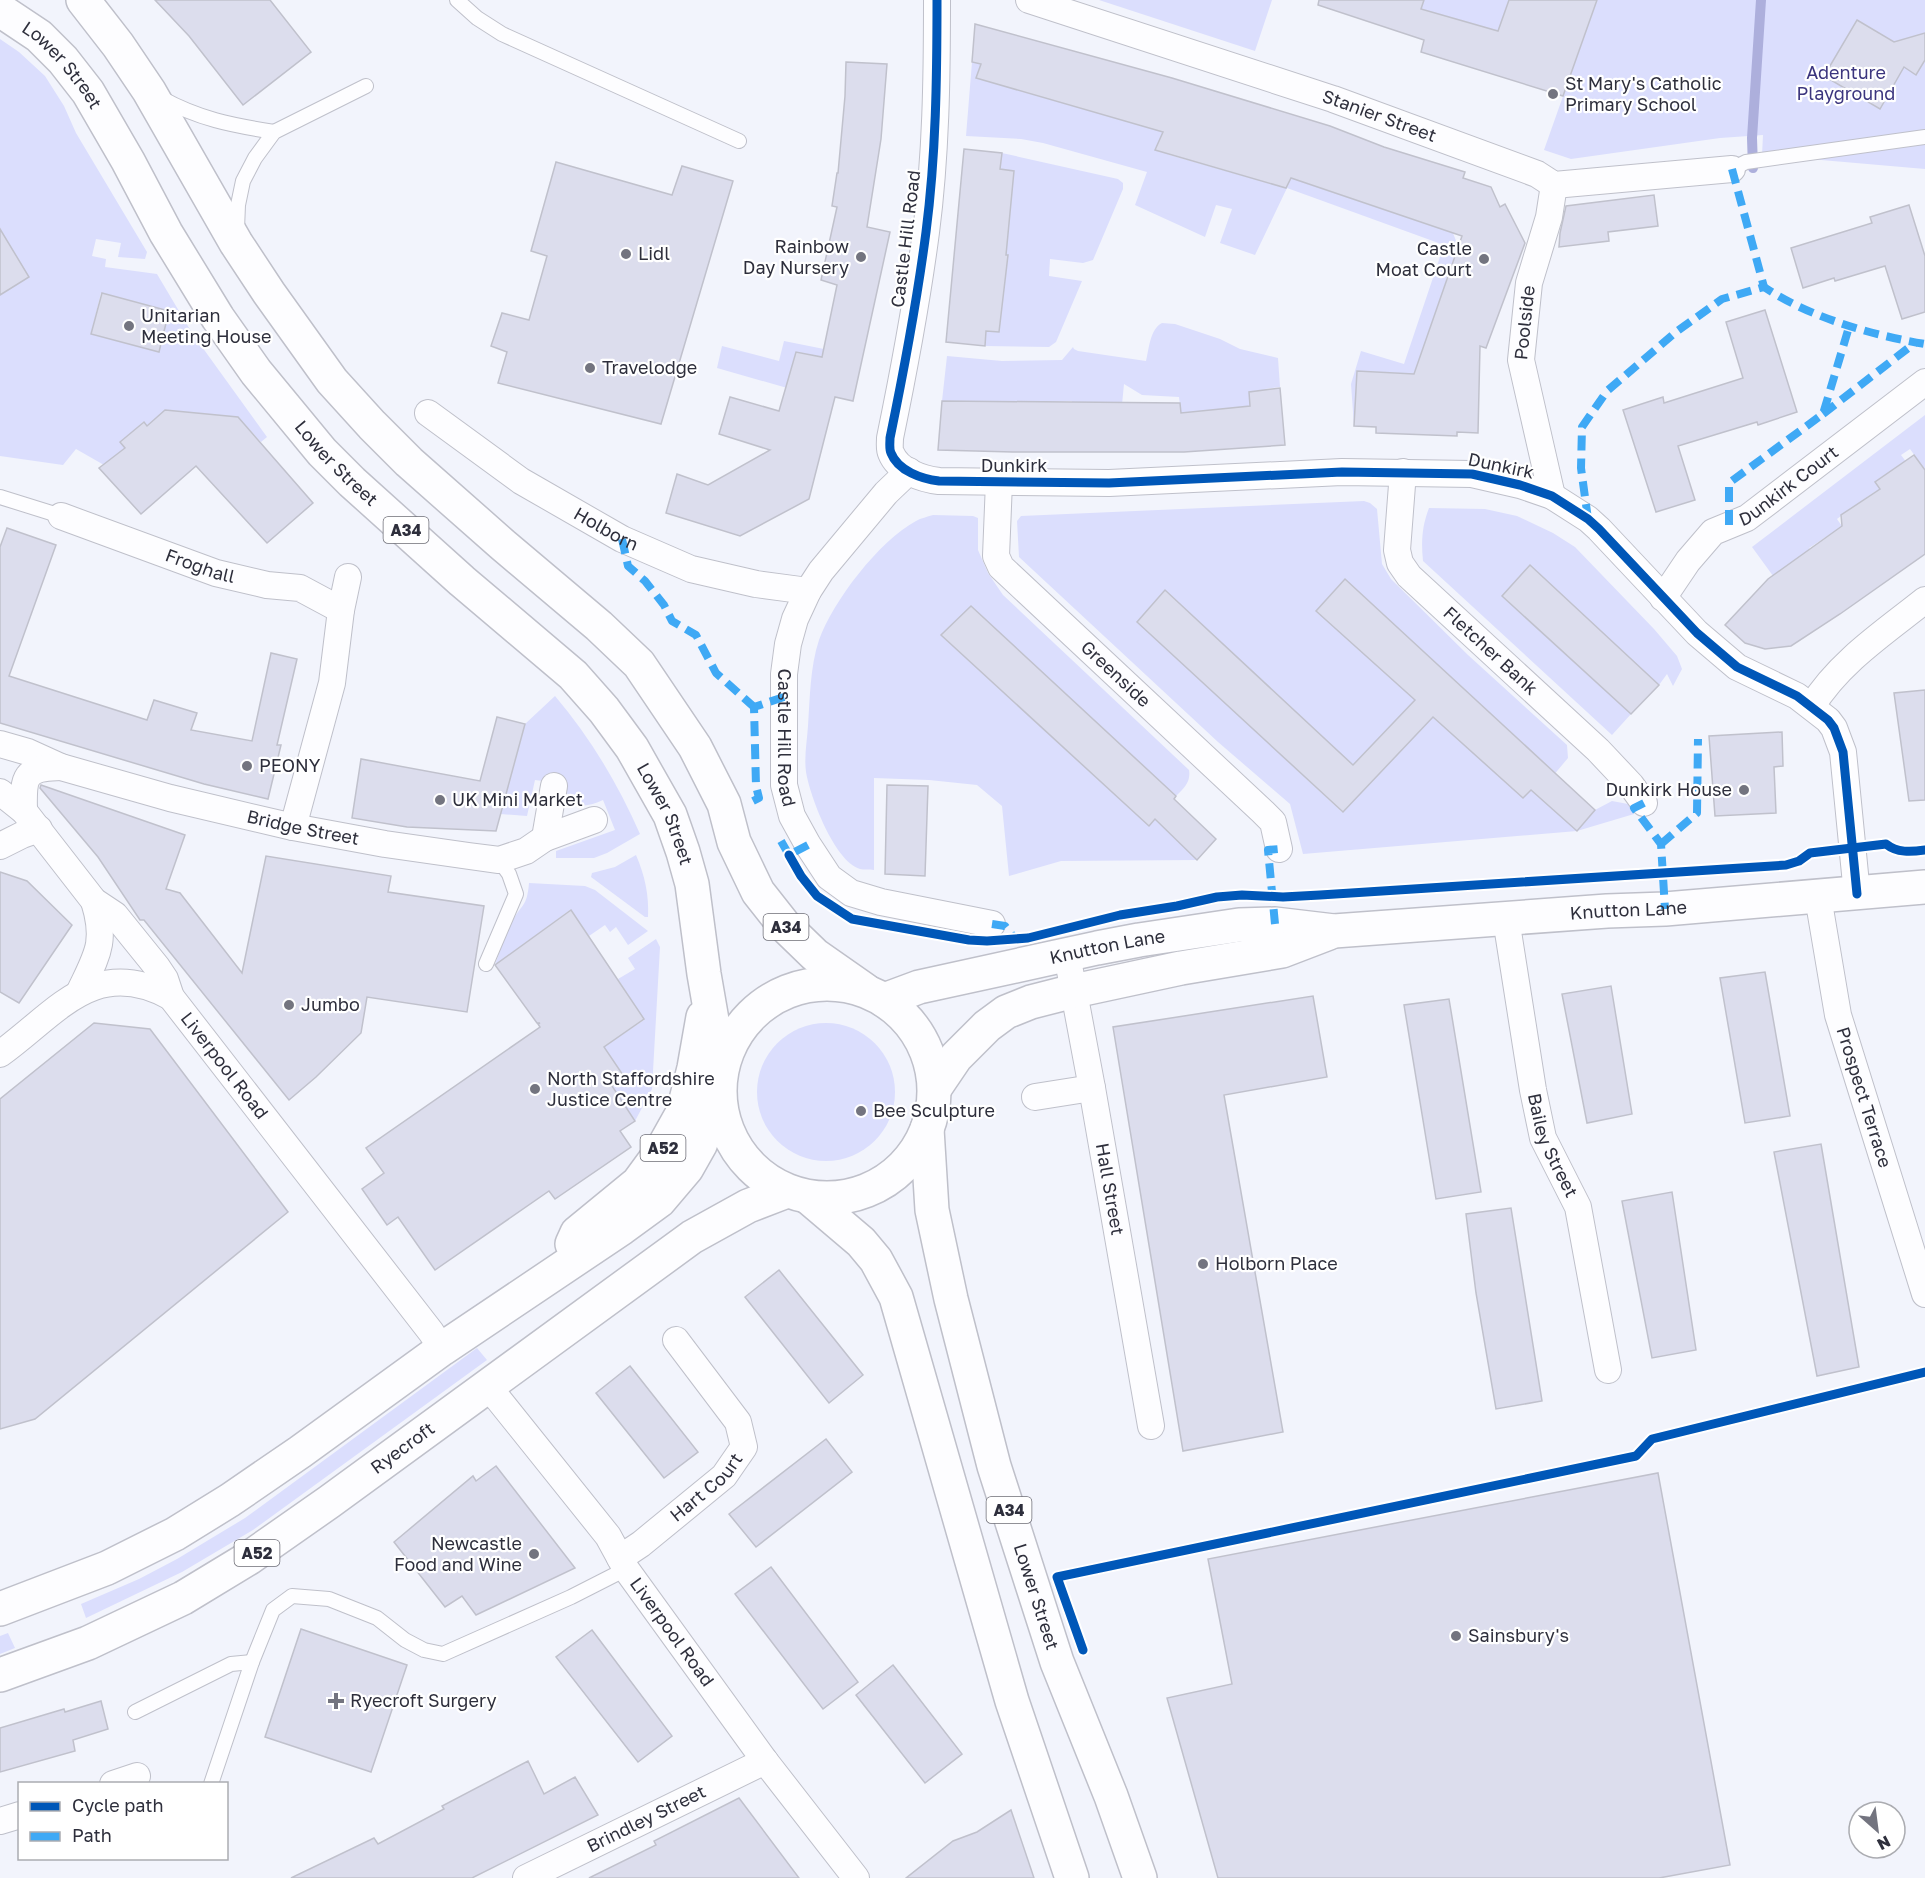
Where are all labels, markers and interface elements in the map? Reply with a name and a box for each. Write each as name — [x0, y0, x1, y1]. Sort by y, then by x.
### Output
street label: Lower Street — [18, 16, 107, 112]
park label: Adenture Playground — [1797, 61, 1895, 104]
place label: St Mary's Catholic Primary School — [1565, 72, 1722, 115]
street label: Stanier Street — [1320, 84, 1440, 146]
marker: St Mary's Catholic Primary School — [1546, 87, 1560, 101]
street label: Castle Hill Road — [886, 169, 924, 309]
place label: Rainbow Day Nursery — [743, 235, 849, 278]
place label: Castle Moat Court — [1376, 237, 1472, 280]
place label: Lidl — [638, 242, 670, 264]
marker: Lidl — [619, 247, 633, 261]
marker: Rainbow Day Nursery — [854, 250, 868, 264]
marker: Castle Moat Court — [1477, 252, 1491, 266]
street label: Poolside — [1509, 284, 1539, 361]
place label: Unitarian Meeting House — [141, 304, 271, 347]
marker: Unitarian Meeting House — [122, 319, 136, 333]
place label: Travelodge — [602, 356, 697, 378]
marker: Travelodge — [583, 361, 597, 375]
street label: Lower Street — [291, 416, 383, 510]
street label: Dunkirk Court — [1735, 440, 1842, 530]
street label: Dunkirk — [1466, 447, 1536, 483]
street label: Dunkirk — [981, 454, 1047, 476]
street label: Holborn — [570, 502, 642, 555]
road number: A34 — [384, 517, 428, 543]
street label: Froghall — [163, 543, 237, 587]
street label: Fletcher Bank — [1439, 601, 1543, 699]
street label: Greenside — [1077, 636, 1156, 711]
street label: Castle Hill Road — [774, 668, 801, 809]
place label: PEONY — [259, 754, 321, 776]
marker: PEONY — [240, 759, 254, 773]
street label: Lower Street — [633, 759, 698, 867]
place label: Dunkirk House — [1605, 778, 1732, 800]
marker: Dunkirk House — [1737, 783, 1751, 797]
place label: UK Mini Market — [452, 788, 583, 810]
marker: UK Mini Market — [433, 793, 447, 807]
street label: Bridge Street — [245, 804, 361, 849]
street label: Knutton Lane — [1569, 895, 1688, 924]
road number: A34 — [764, 914, 808, 940]
street label: Knutton Lane — [1047, 924, 1166, 968]
place label: Jumbo — [301, 993, 360, 1015]
marker: Jumbo — [282, 998, 296, 1012]
street label: Liverpool Road — [177, 1007, 273, 1123]
street label: Prospect Terrace — [1832, 1024, 1897, 1170]
place label: North Staffordshire Justice Centre — [547, 1067, 715, 1110]
marker: North Staffordshire Justice Centre — [528, 1082, 542, 1096]
street label: Bailey Street — [1524, 1091, 1583, 1201]
place label: Bee Sculpture — [873, 1099, 995, 1121]
marker: Bee Sculpture — [854, 1104, 868, 1118]
road number: A52 — [640, 1135, 686, 1161]
street label: Hall Street — [1092, 1141, 1129, 1237]
place label: Holborn Place — [1215, 1252, 1338, 1274]
marker: Holborn Place — [1196, 1257, 1210, 1271]
street label: Ryecroft — [366, 1417, 438, 1478]
street label: Hart Court — [665, 1448, 747, 1526]
road number: A34 — [986, 1497, 1032, 1523]
place label: Newcastle Food and Wine — [394, 1532, 522, 1575]
road number: A52 — [234, 1540, 280, 1566]
street label: Lower Street — [1010, 1541, 1064, 1652]
marker: Newcastle Food and Wine — [527, 1547, 541, 1561]
street label: Liverpool Road — [626, 1573, 719, 1690]
place label: Sainsbury's — [1468, 1624, 1569, 1646]
marker: Sainsbury's — [1449, 1629, 1463, 1643]
place label: Ryecroft Surgery — [350, 1689, 497, 1711]
marker: Ryecroft Surgery — [327, 1692, 345, 1710]
street label: Brindley Street — [583, 1780, 709, 1857]
legend — [18, 1782, 228, 1860]
text: Cycle path — [72, 1794, 164, 1816]
north arrow — [1847, 1800, 1907, 1860]
text: Path — [72, 1824, 112, 1846]
text: N — [1874, 1832, 1894, 1855]

